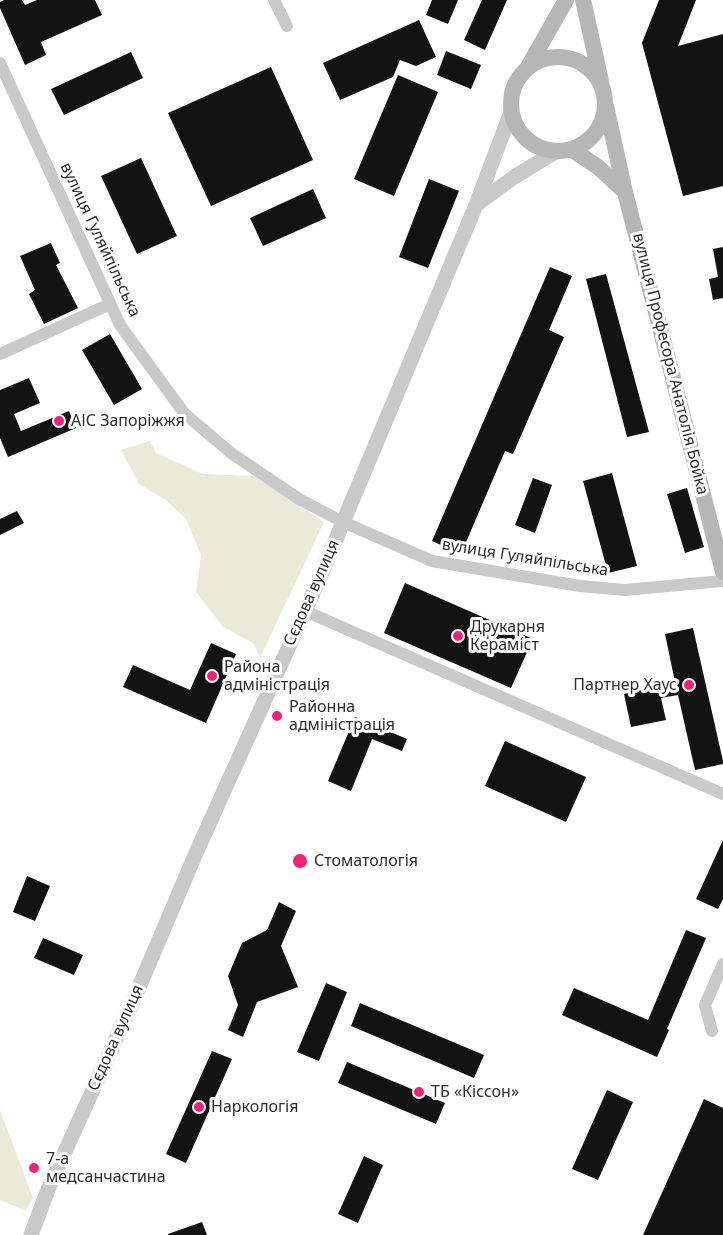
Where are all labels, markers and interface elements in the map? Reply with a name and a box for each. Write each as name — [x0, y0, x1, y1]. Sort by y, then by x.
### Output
street label: вулиця Гуляйпільська — [56, 160, 144, 320]
street label: вулиця Професора Анатолія Бойка — [628, 231, 712, 497]
place label: АІС Запоріжжя — [71, 411, 185, 431]
marker: АІС Запоріжжя — [52, 414, 66, 428]
street label: вулиця Гуляйпільська — [441, 535, 609, 581]
street label: Сєдова вулиця — [280, 537, 344, 649]
place label: Друкарня Кераміст — [470, 617, 545, 655]
marker: Друкарня Кераміст — [451, 629, 465, 643]
place label: Района адміністрація — [224, 657, 330, 695]
marker: Района адміністрація — [205, 669, 219, 683]
place label: Партнер Хаус — [573, 675, 677, 695]
marker: Партнер Хаус — [682, 678, 696, 692]
place label: Районна адміністрація — [289, 697, 395, 735]
marker: Районна адміністрація — [270, 709, 284, 723]
place label: Стоматологія — [314, 851, 418, 871]
marker: Стоматологія — [291, 852, 309, 870]
street label: Сєдова вулиця — [84, 982, 148, 1094]
place label: ТБ «Кіссон» — [431, 1082, 519, 1102]
marker: ТБ «Кіссон» — [412, 1085, 426, 1099]
place label: Наркологія — [211, 1097, 298, 1117]
marker: Наркологія — [192, 1100, 206, 1114]
place label: 7-а медсанчастина — [46, 1149, 166, 1187]
marker: 7-а медсанчастина — [27, 1161, 41, 1175]

